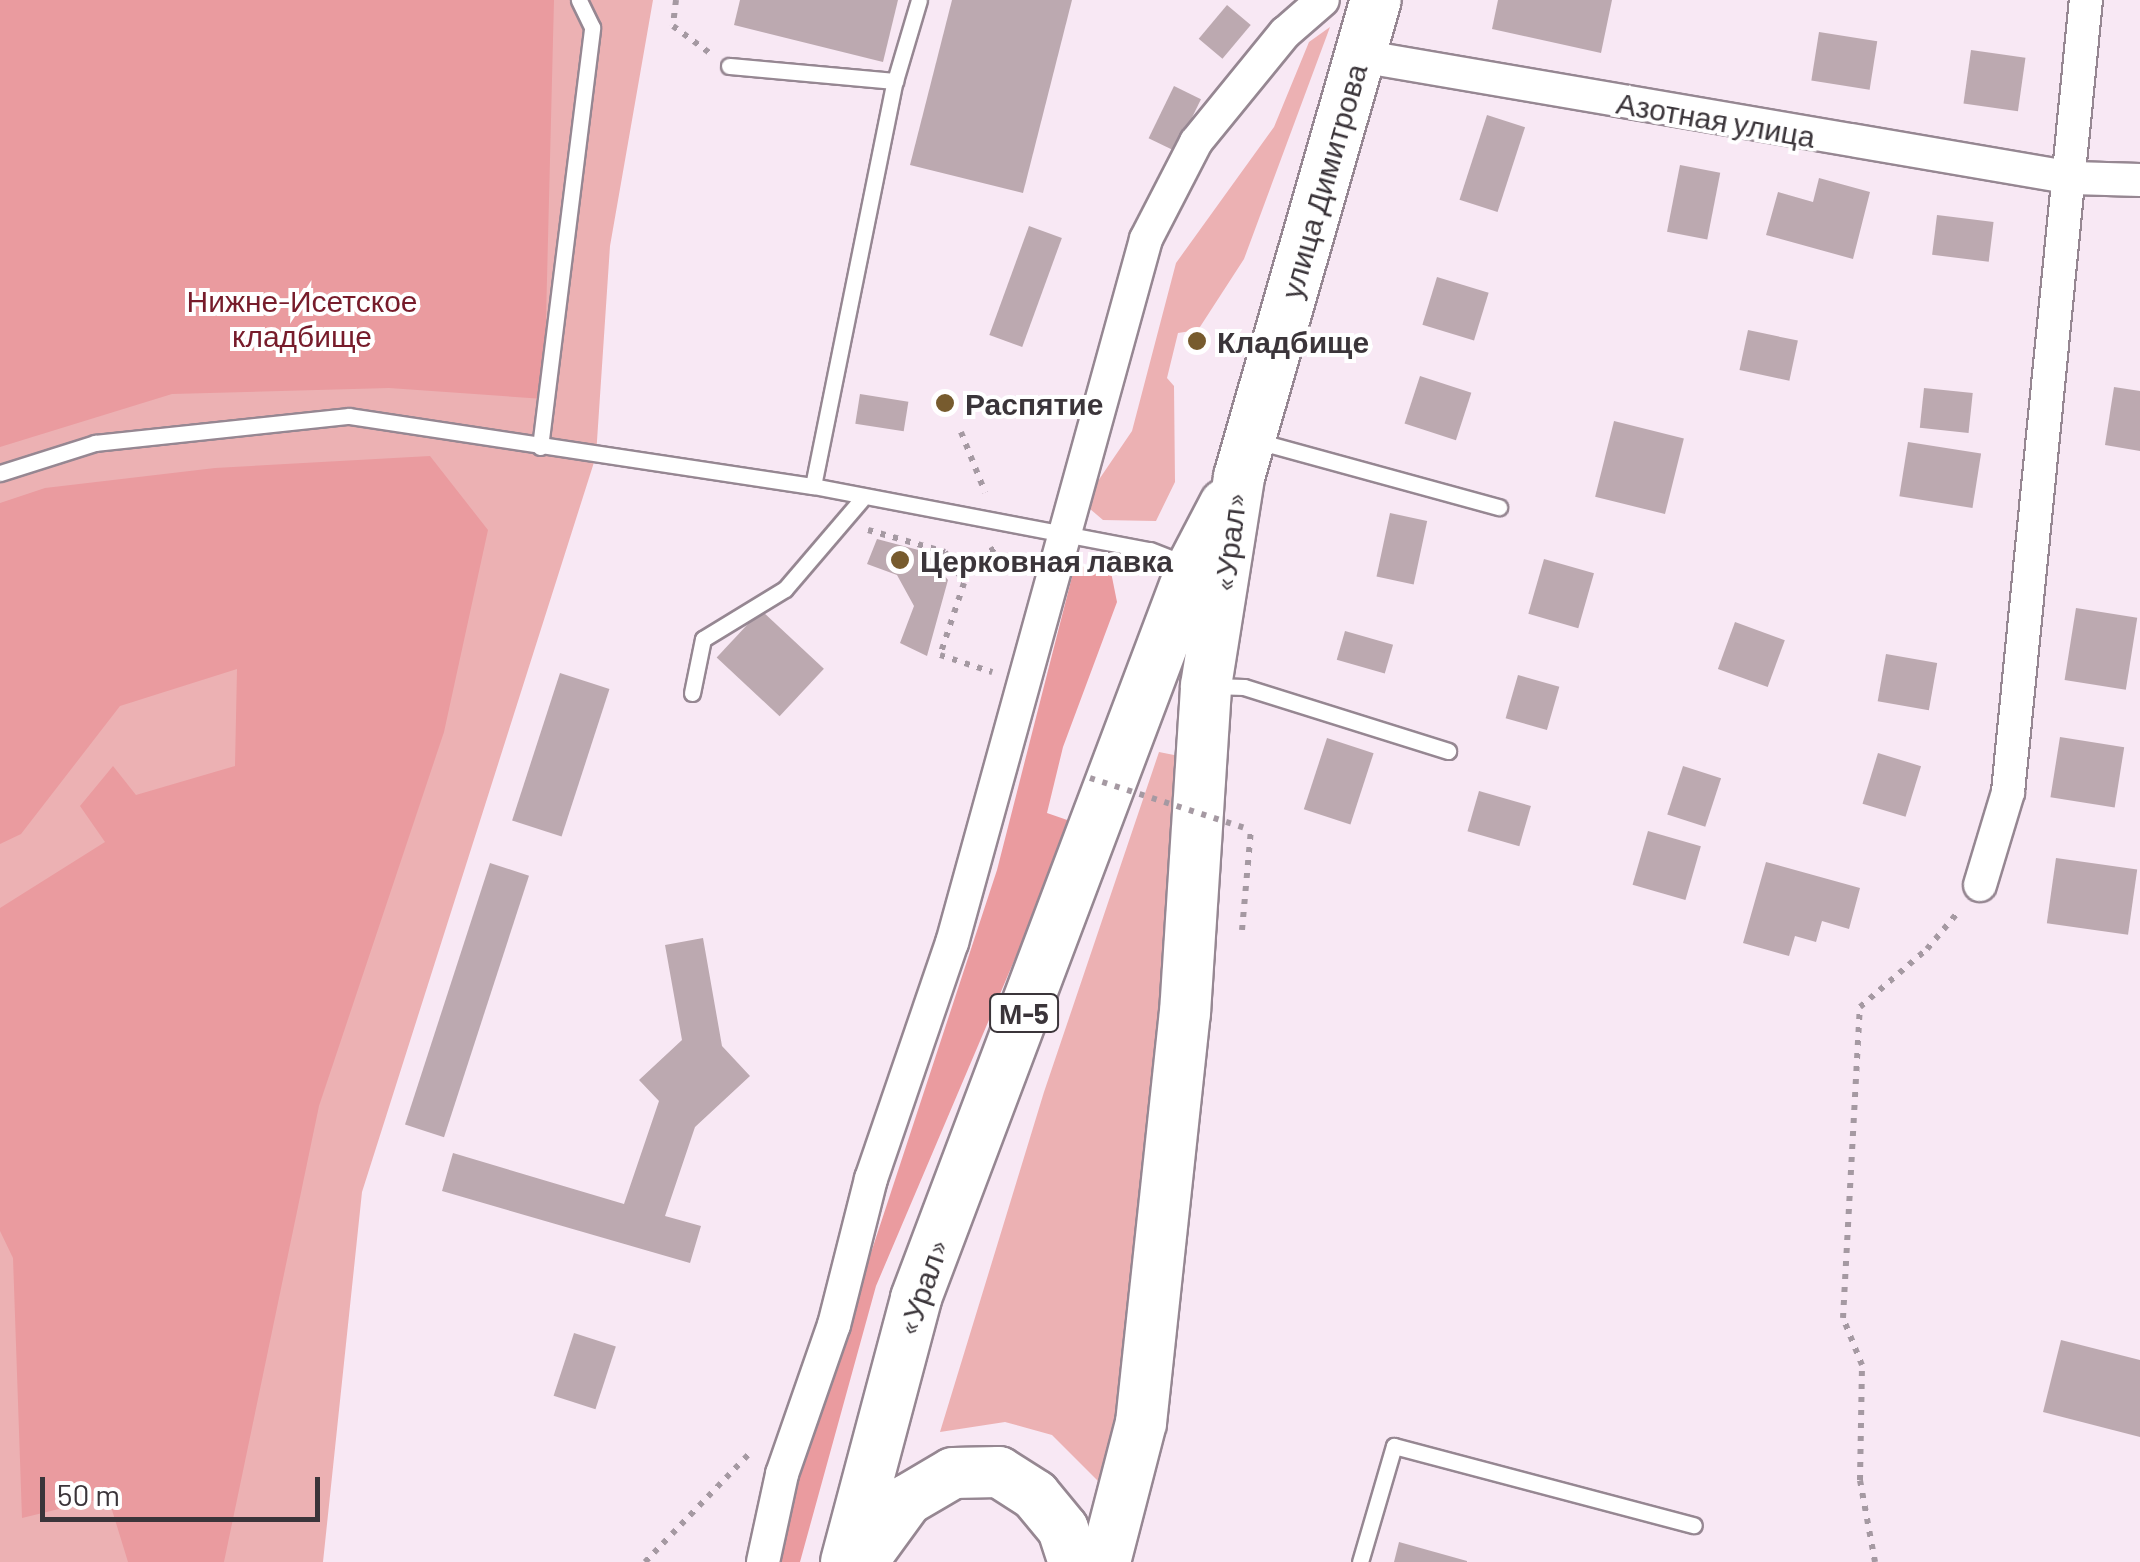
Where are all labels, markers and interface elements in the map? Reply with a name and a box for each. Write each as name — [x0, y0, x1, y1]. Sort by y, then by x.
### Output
street label: улица Димитрова — [1272, 60, 1374, 302]
street label: Азотная улица — [1614, 84, 1818, 154]
park label: Нижне-Исетское кладбище — [186, 282, 418, 352]
place label: Кладбище — [1217, 323, 1369, 359]
marker: Кладбище — [1186, 330, 1208, 352]
place label: Распятие — [965, 385, 1103, 421]
marker: Распятие — [934, 392, 956, 414]
street label: «Урал» — [1205, 490, 1253, 594]
place label: Церковная лавка — [920, 542, 1173, 578]
marker: Церковная лавка — [889, 549, 911, 571]
road number: М-5 — [989, 990, 1059, 1036]
street label: «Урал» — [889, 1233, 955, 1341]
scale bar — [45, 1457, 325, 1519]
text: 50 m — [57, 1476, 120, 1512]

